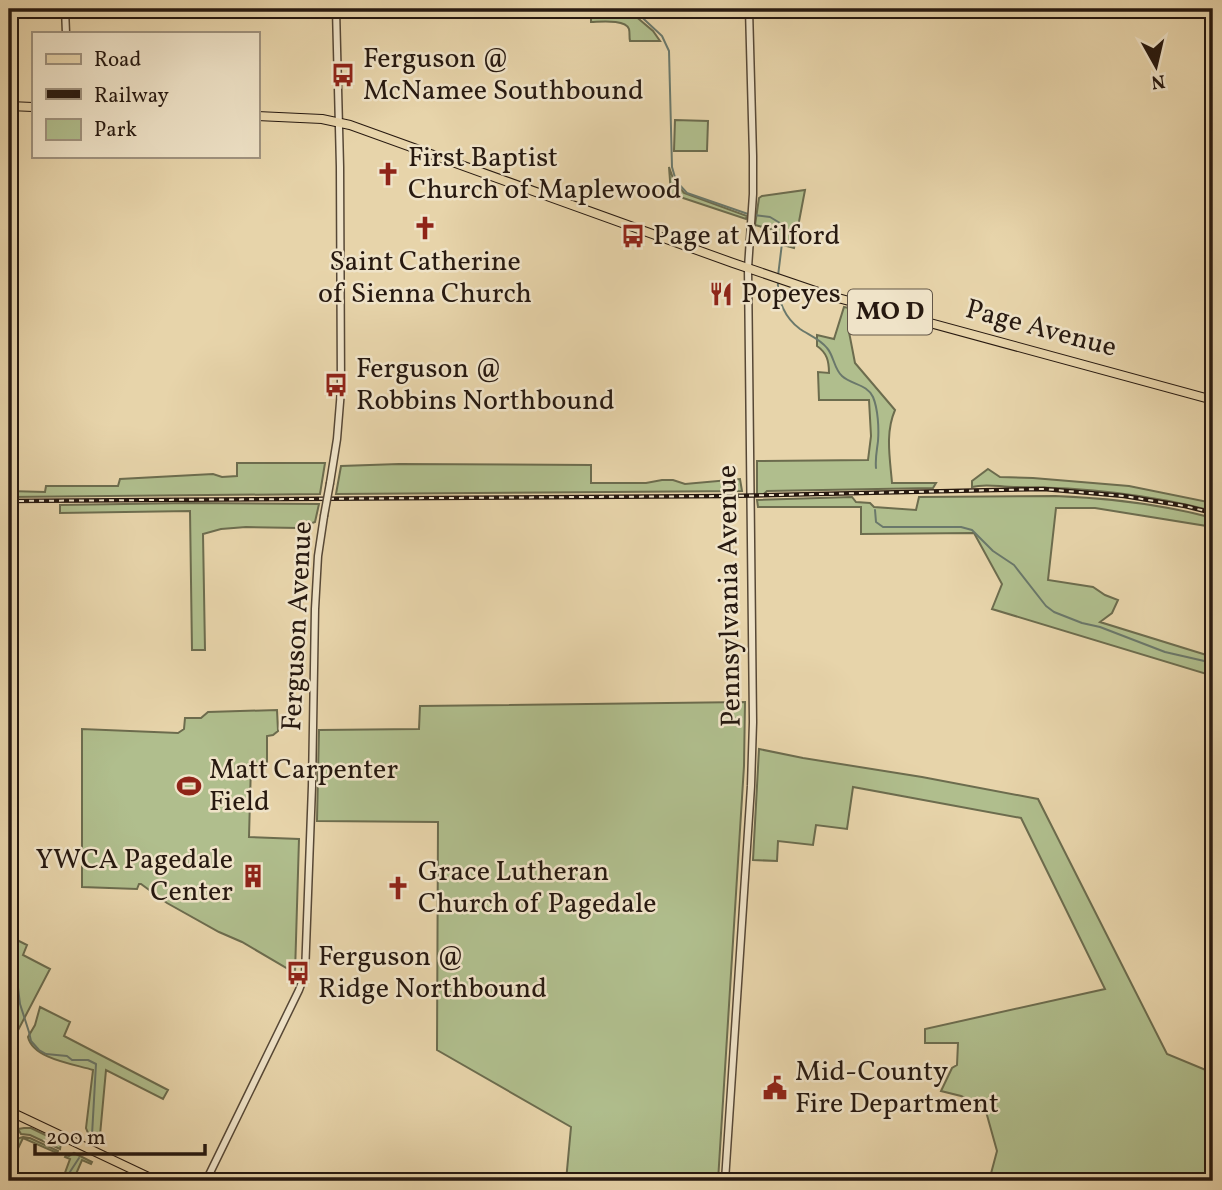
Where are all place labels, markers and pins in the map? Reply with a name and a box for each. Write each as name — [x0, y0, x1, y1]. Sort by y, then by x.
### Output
place label: Ferguson @ McNamee Southbound — [363, 40, 644, 111]
bus stop icon: Ferguson @ McNamee Southbound — [329, 61, 357, 89]
place label: First Baptist Church of Maplewood — [408, 139, 682, 210]
church icon: First Baptist Church of Maplewood — [374, 160, 402, 188]
church icon: Saint Catherine of Sienna Church — [411, 214, 439, 242]
place label: Page at Milford — [653, 217, 840, 256]
bus stop icon: Page at Milford — [619, 222, 647, 250]
place label: Saint Catherine of Sienna Church — [318, 243, 532, 314]
place label: Popeyes — [741, 275, 841, 314]
restaurant icon: Popeyes — [707, 280, 735, 308]
place label: Ferguson @ Robbins Northbound — [356, 350, 615, 421]
bus stop icon: Ferguson @ Robbins Northbound — [322, 371, 350, 399]
place label: Matt Carpenter Field — [209, 751, 398, 822]
sports icon: Matt Carpenter Field — [175, 772, 203, 800]
place label: YWCA Pagedale Center — [35, 841, 233, 912]
place label: Grace Lutheran Church of Pagedale — [418, 853, 657, 924]
building icon: YWCA Pagedale Center — [239, 862, 267, 890]
church icon: Grace Lutheran Church of Pagedale — [384, 874, 412, 902]
place label: Ferguson @ Ridge Northbound — [318, 938, 547, 1009]
bus stop icon: Ferguson @ Ridge Northbound — [284, 959, 312, 987]
place label: Mid-County Fire Department — [795, 1053, 999, 1124]
public building icon: Mid-County Fire Department — [761, 1074, 789, 1102]

